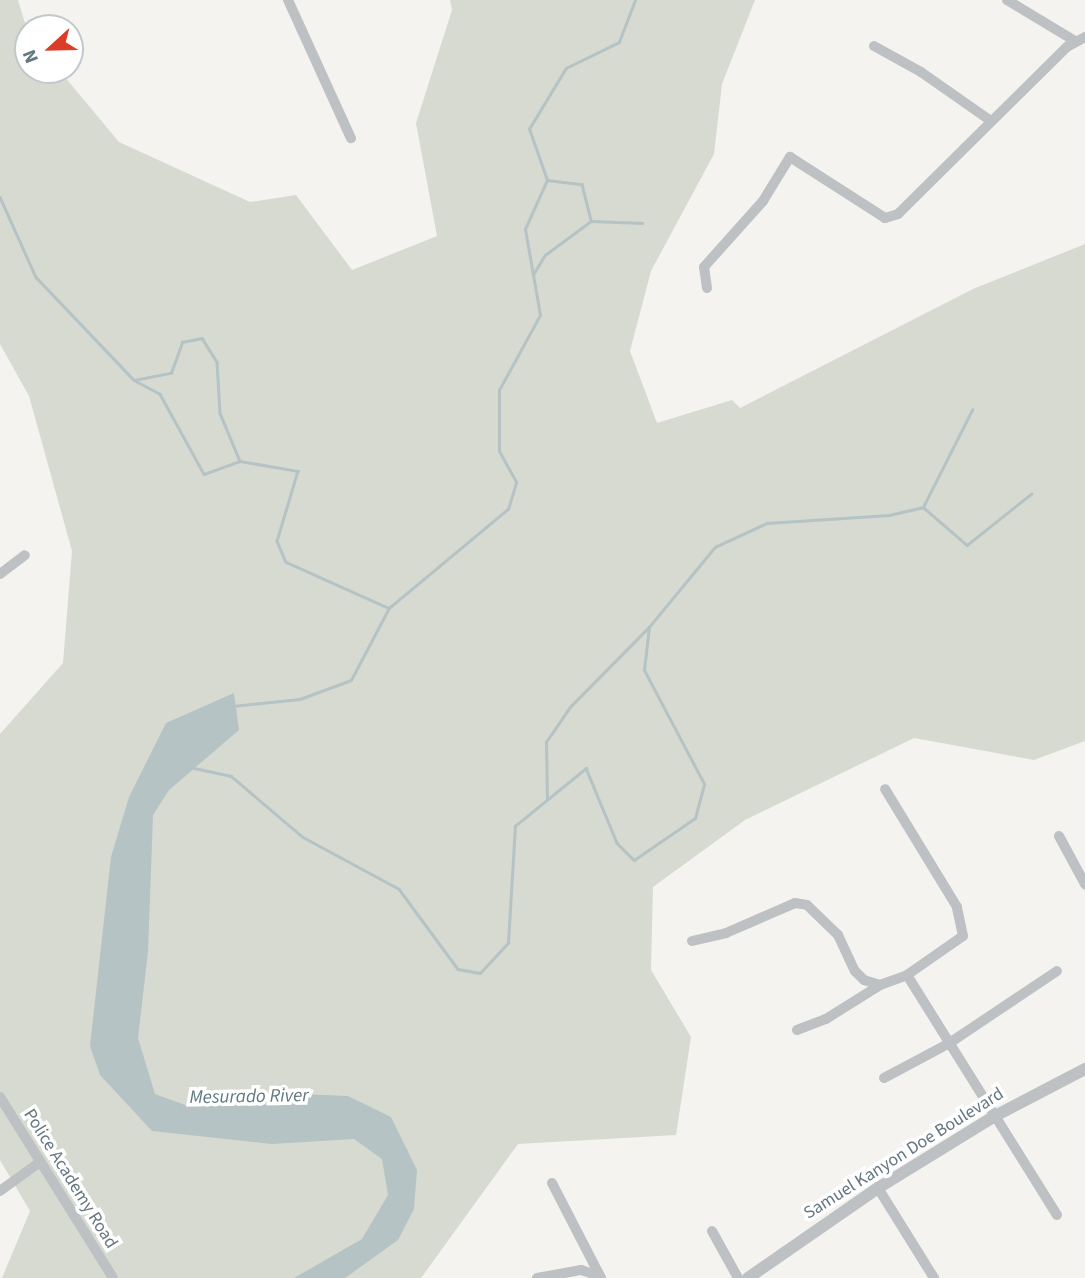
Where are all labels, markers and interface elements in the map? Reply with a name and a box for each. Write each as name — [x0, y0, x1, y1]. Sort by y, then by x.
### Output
north arrow — [14, 14, 84, 84]
text: N — [16, 45, 46, 67]
street label: Samuel Kanyon Doe Boulevard — [800, 1083, 1008, 1225]
water label: Mesurado River — [189, 1085, 309, 1109]
street label: Police Academy Road — [18, 1105, 122, 1253]

